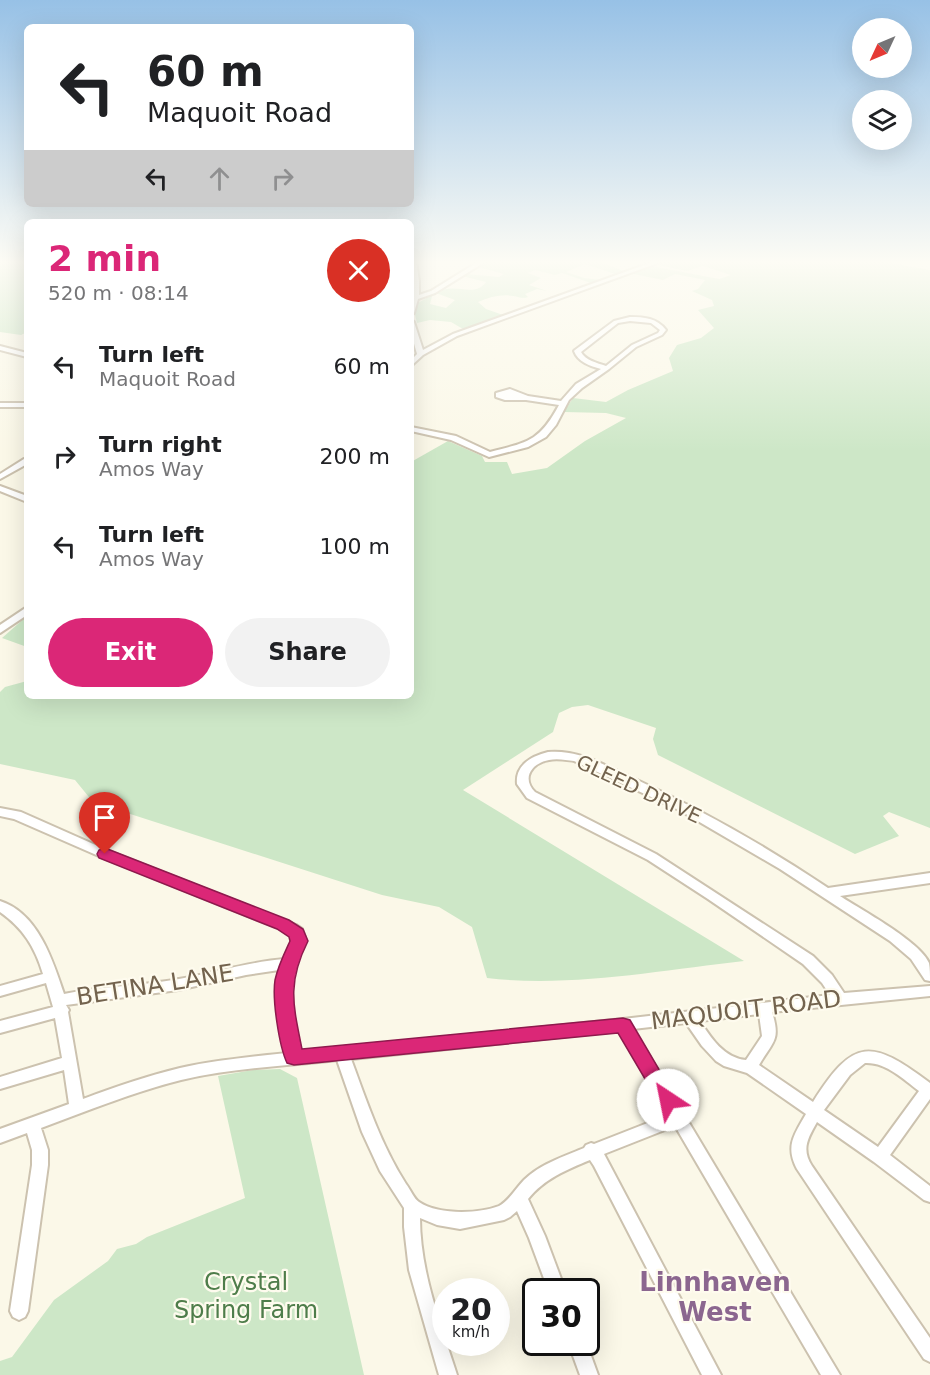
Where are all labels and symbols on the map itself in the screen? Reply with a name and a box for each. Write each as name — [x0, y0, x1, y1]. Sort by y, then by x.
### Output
north arrow — [852, 18, 912, 78]
street label: GLEED DRIVE — [573, 750, 705, 828]
pin — [79, 792, 130, 854]
street label: BETINA LANE — [74, 959, 236, 1011]
street label: MAQUOIT ROAD — [649, 984, 843, 1036]
position arrow — [636, 1068, 700, 1132]
district label: Linnhaven West — [639, 1267, 791, 1327]
park label: Crystal Spring Farm — [174, 1268, 318, 1324]
speed limit sign: 30 — [522, 1278, 600, 1356]

